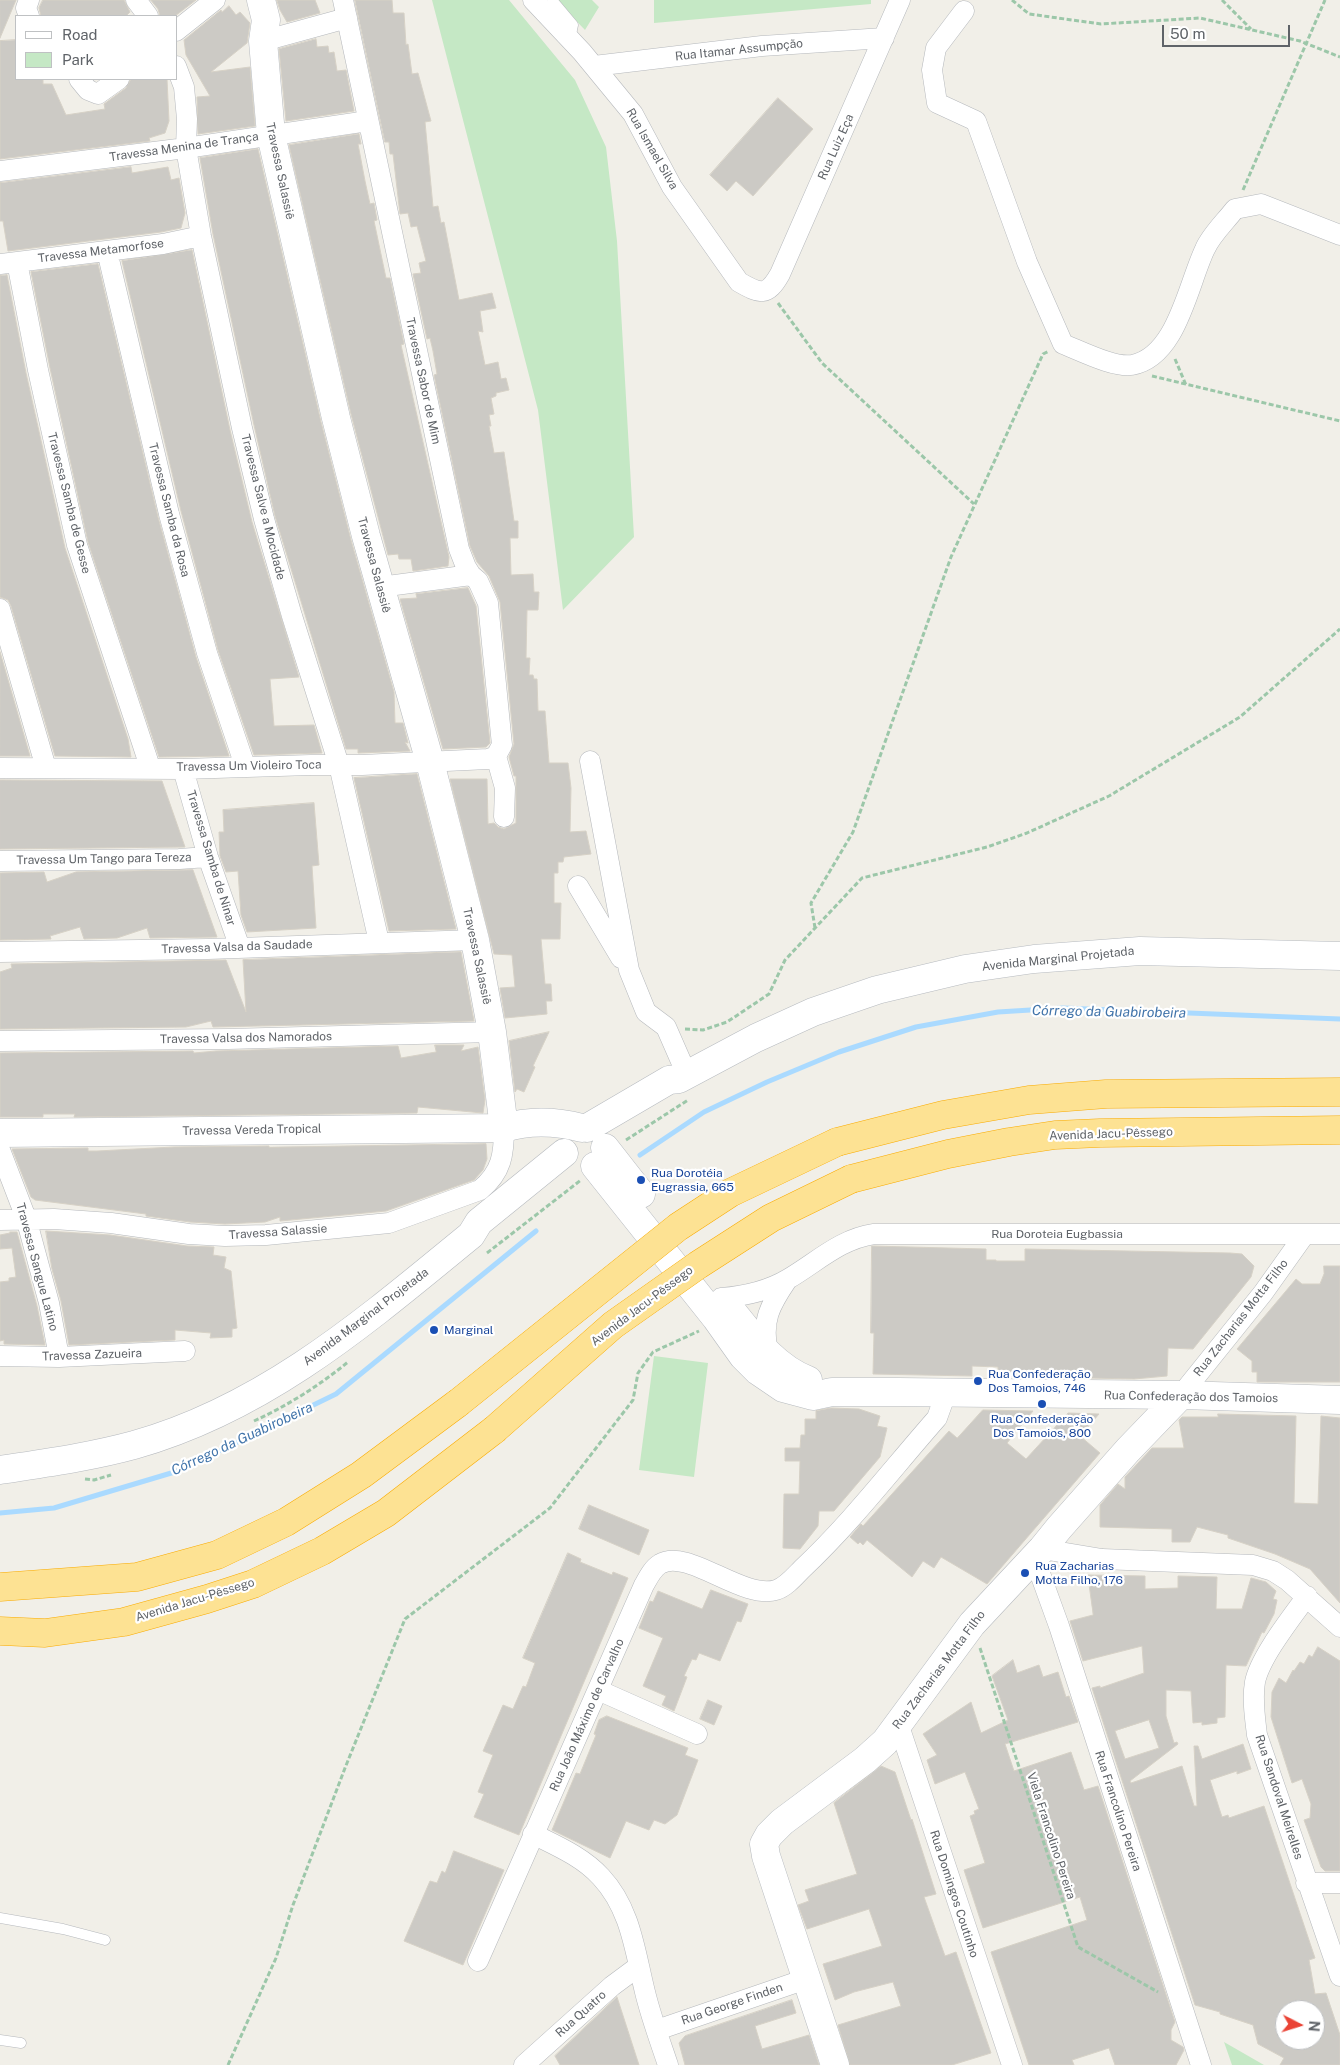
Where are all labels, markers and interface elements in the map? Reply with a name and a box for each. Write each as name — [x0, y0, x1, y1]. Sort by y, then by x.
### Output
legend — [15, 15, 178, 80]
scale bar — [1165, 15, 1292, 47]
text: 50 m — [1170, 25, 1205, 42]
text: Road — [62, 26, 98, 43]
street label: Rua Itamar Assumpção — [674, 36, 804, 64]
text: Park — [62, 51, 94, 68]
street label: Rua Ismael Silva — [623, 106, 681, 192]
street label: Rua Luiz Eça — [815, 112, 857, 182]
street label: Travessa Salassiê — [263, 121, 297, 221]
street label: Travessa Menina de Trança — [108, 129, 260, 165]
street label: Travessa Metamorfose — [37, 236, 165, 266]
street label: Travessa Sabor de Mim — [403, 316, 443, 446]
street label: Travessa Samba de Gesse — [44, 431, 94, 575]
street label: Travessa Salve a Mocidade — [238, 433, 288, 581]
street label: Travessa Samba da Rosa — [145, 441, 193, 579]
street label: Travessa Salassiê — [354, 515, 394, 615]
street label: Travessa Um Violeiro Toca — [176, 758, 322, 774]
street label: Travessa Samba de Ninar — [184, 789, 238, 927]
street label: Travessa Um Tango para Tereza — [16, 850, 192, 868]
street label: Travessa Salassiê — [460, 906, 494, 1006]
street label: Travessa Valsa da Saudade — [161, 937, 313, 957]
street label: Avenida Marginal Projetada — [981, 944, 1135, 974]
water label: Córrego da Guabirobeira — [1032, 1002, 1186, 1022]
street label: Travessa Valsa dos Namorados — [160, 1029, 332, 1047]
street label: Travessa Vereda Tropical — [182, 1122, 322, 1138]
street label: Avenida Jacu-Pêssego — [1049, 1125, 1173, 1143]
place label: Rua Dorotéia Eugrassia, 665 — [651, 1166, 734, 1194]
marker: Rua Dorotéia Eugrassia, 665 — [635, 1174, 647, 1186]
street label: Travessa Sangue Latino — [13, 1201, 61, 1333]
street label: Travessa Salassie — [228, 1221, 328, 1243]
street label: Rua Doroteia Eugbassia — [991, 1227, 1123, 1241]
street label: Rua Zacharias Motta Filho — [1191, 1256, 1291, 1380]
street label: Avenida Jacu-Pêssego — [588, 1263, 696, 1349]
street label: Avenida Marginal Projetada — [300, 1265, 432, 1369]
place label: Marginal — [444, 1323, 493, 1337]
marker: Marginal — [428, 1324, 440, 1336]
street label: Travessa Zazueira — [42, 1346, 142, 1364]
place label: Rua Confederação Dos Tamoios, 746 — [988, 1367, 1091, 1395]
marker: Rua Confederação Dos Tamoios, 746 — [972, 1375, 984, 1387]
street label: Rua Confederação dos Tamoios — [1104, 1388, 1278, 1406]
marker: Rua Confederação Dos Tamoios, 800 — [1036, 1398, 1048, 1410]
water label: Córrego da Guabirobeira — [169, 1399, 315, 1479]
place label: Rua Confederação Dos Tamoios, 800 — [991, 1412, 1093, 1440]
place label: Rua Zacharias Motta Filho, 176 — [1035, 1559, 1123, 1587]
marker: Rua Zacharias Motta Filho, 176 — [1019, 1567, 1031, 1579]
street label: Avenida Jacu-Pêssego — [134, 1575, 256, 1625]
street label: Rua Zacharias Motta Filho — [890, 1608, 988, 1732]
street label: Rua João Máximo de Carvalho — [547, 1636, 627, 1794]
street label: Rua Sandoval Meirelles — [1252, 1733, 1306, 1861]
street label: Rua Francolino Pereira — [1092, 1749, 1144, 1873]
street label: Viela Francolino Pereira — [1024, 1771, 1078, 1901]
street label: Rua Domingos Coutinho — [927, 1828, 981, 1960]
street label: Rua George Finden — [679, 1980, 785, 2028]
street label: Rua Quatro — [553, 1988, 609, 2040]
north arrow — [1275, 2000, 1325, 2050]
text: N — [1306, 2020, 1322, 2032]

